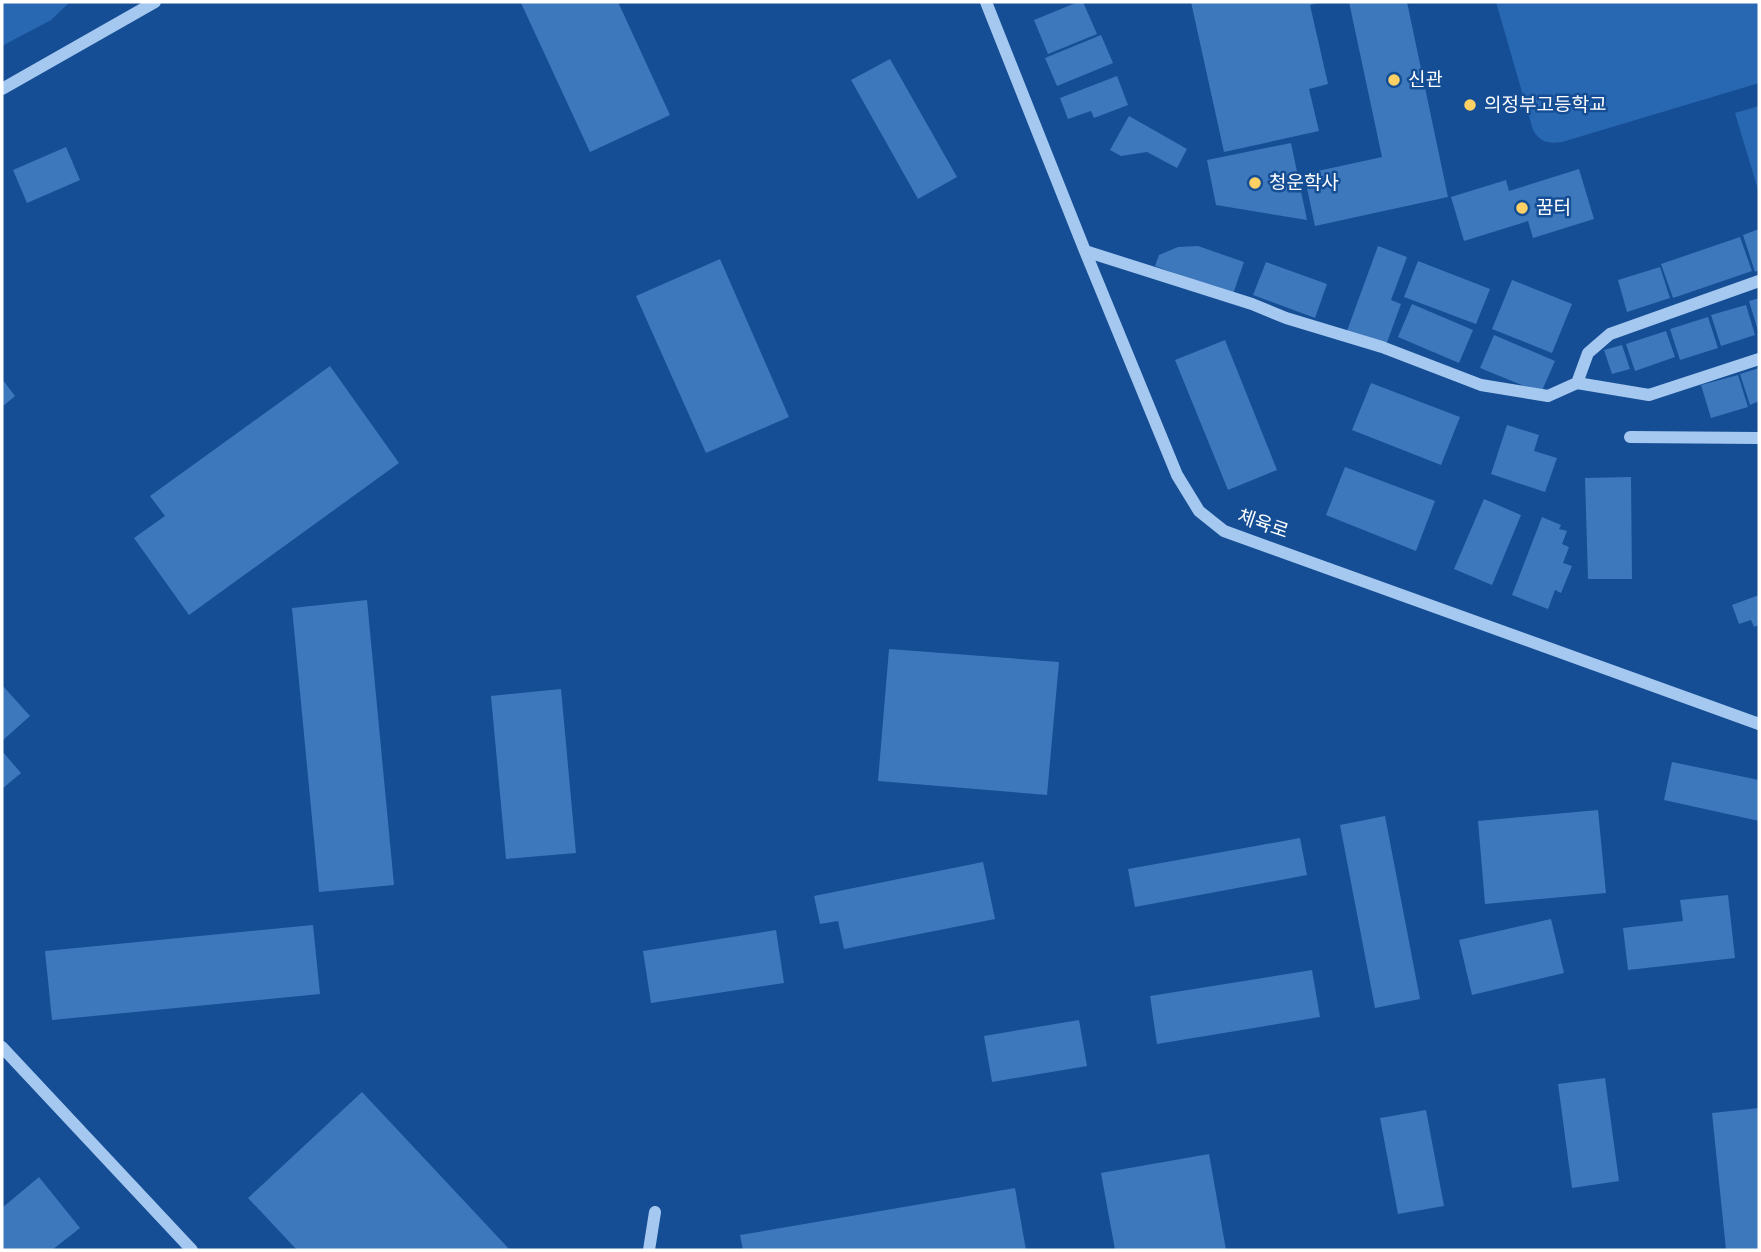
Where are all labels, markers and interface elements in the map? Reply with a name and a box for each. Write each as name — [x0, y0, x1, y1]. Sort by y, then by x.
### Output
place label: 신관 — [1408, 67, 1443, 93]
marker: 신관 — [1386, 72, 1402, 88]
place label: 의정부고등학교 — [1484, 92, 1606, 118]
marker: 의정부고등학교 — [1462, 97, 1478, 113]
place label: 청운학사 — [1269, 170, 1339, 196]
marker: 청운학사 — [1247, 175, 1263, 191]
place label: 꿈터 — [1536, 195, 1571, 221]
marker: 꿈터 — [1514, 200, 1530, 216]
street label: 체육로 — [1234, 503, 1292, 545]

